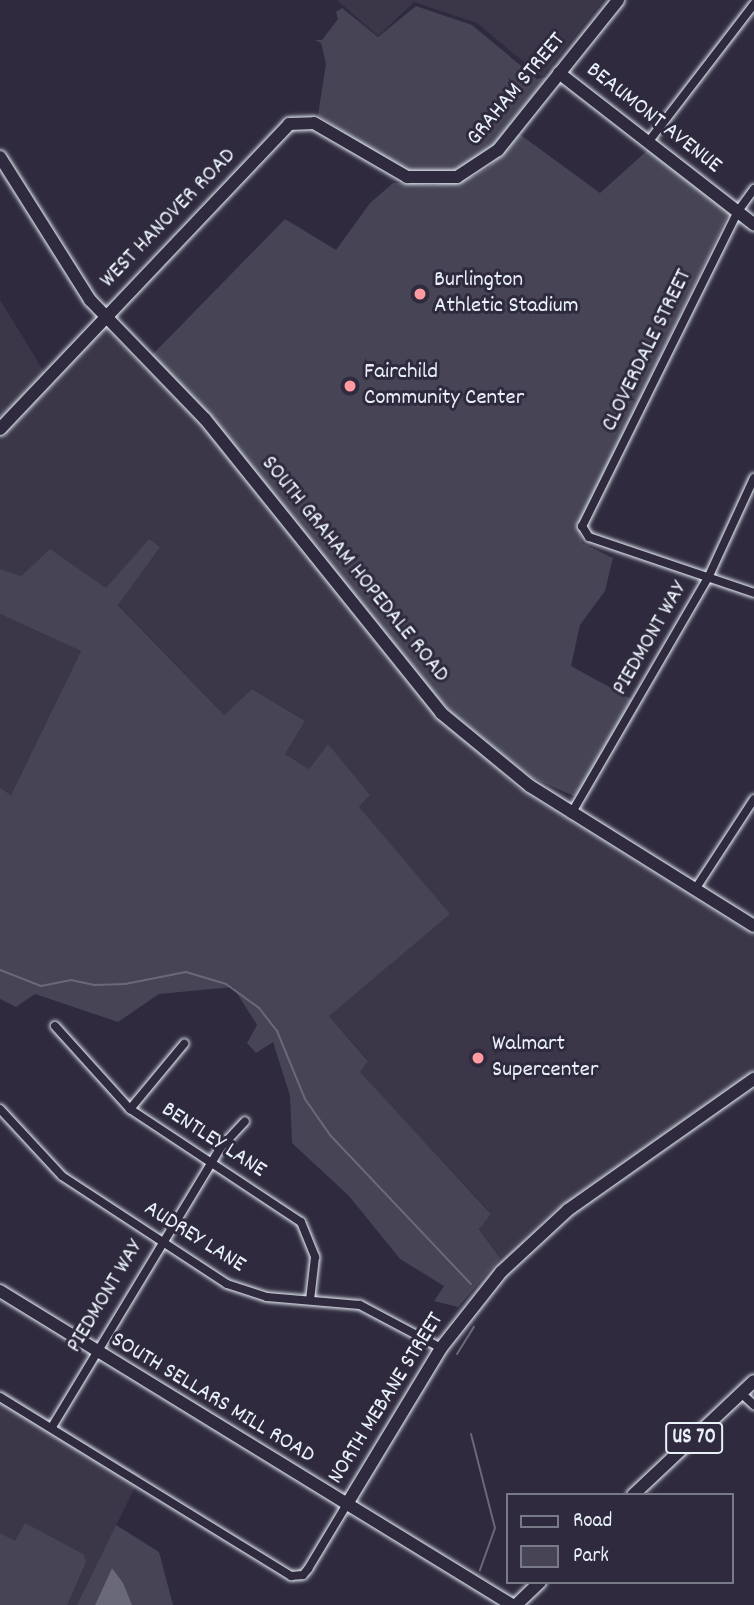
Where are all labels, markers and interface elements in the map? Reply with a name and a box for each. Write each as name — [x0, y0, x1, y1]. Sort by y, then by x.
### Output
street label: GRAHAM STREET — [462, 28, 572, 152]
street label: BEAUMONT AVENUE — [580, 58, 726, 180]
street label: WEST HANOVER ROAD — [95, 143, 243, 295]
street label: CLOVERDALE STREET — [597, 265, 699, 437]
place label: Burlington Athletic Stadium — [434, 267, 579, 321]
marker: Burlington Athletic Stadium — [412, 286, 428, 302]
place label: Fairchild Community Center — [364, 359, 524, 413]
marker: Fairchild Community Center — [342, 378, 358, 394]
street label: SOUTH GRAHAM HOPEDALE ROAD — [254, 451, 454, 689]
street label: PIEDMONT WAY — [607, 577, 695, 701]
place label: Walmart Supercenter — [492, 1031, 598, 1085]
marker: Walmart Supercenter — [470, 1050, 486, 1066]
street label: BENTLEY LANE — [155, 1097, 271, 1185]
street label: AUDREY LANE — [138, 1196, 250, 1280]
street label: PIEDMONT WAY — [62, 1236, 150, 1358]
street label: NORTH MEBANE STREET — [323, 1308, 451, 1490]
street label: SOUTH SELLARS MILL ROAD — [105, 1327, 319, 1471]
road number: US 70 — [664, 1420, 724, 1456]
legend — [505, 1493, 733, 1584]
text: Road — [573, 1507, 612, 1537]
text: Park — [573, 1542, 609, 1572]

